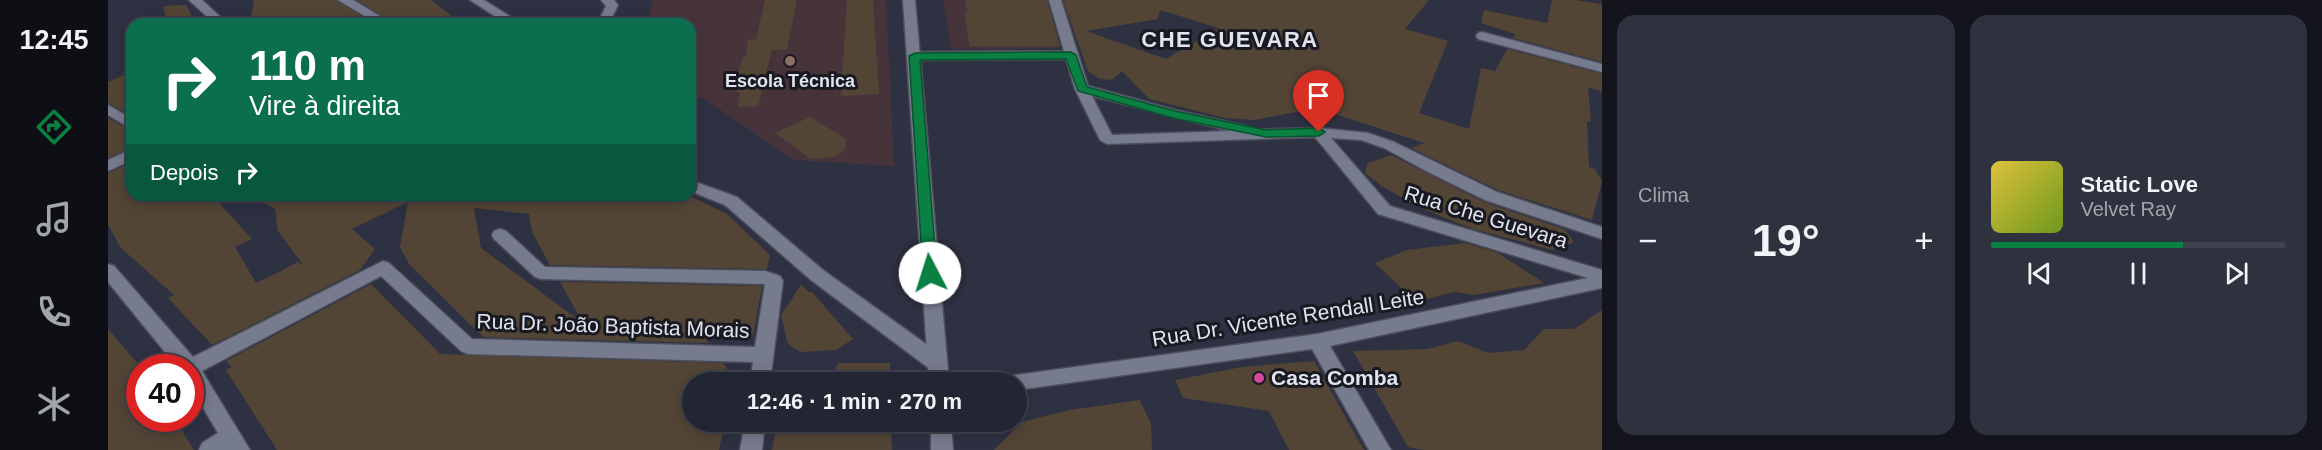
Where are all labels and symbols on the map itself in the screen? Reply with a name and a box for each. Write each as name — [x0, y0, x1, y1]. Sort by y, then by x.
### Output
district label: CHE GUEVARA — [1141, 27, 1319, 52]
marker: Escola Técnica — [783, 54, 797, 68]
pin — [1293, 70, 1344, 132]
place label: Escola Técnica — [725, 71, 856, 91]
street label: Rua Che Guevara — [1402, 181, 1571, 252]
position arrow — [898, 241, 962, 305]
street label: Rua Dr. Vicente Rendall Leite — [1150, 285, 1426, 350]
street label: Rua Dr. João Baptista Morais — [476, 309, 750, 342]
speed limit sign: 40 — [126, 354, 204, 432]
place label: Casa Comba — [1271, 366, 1399, 389]
marker: Casa Comba — [1252, 371, 1266, 385]

